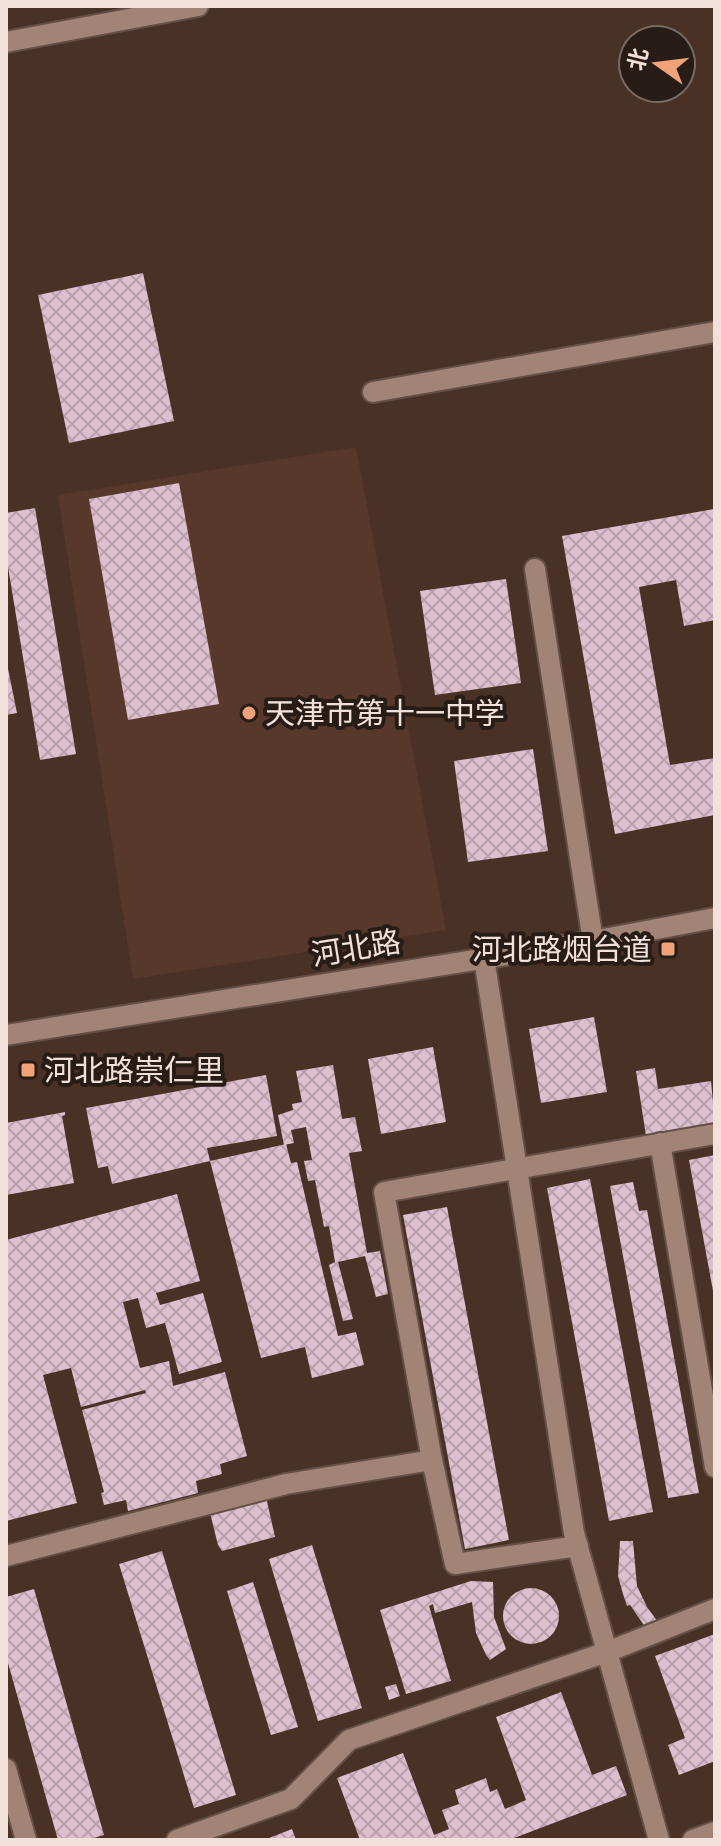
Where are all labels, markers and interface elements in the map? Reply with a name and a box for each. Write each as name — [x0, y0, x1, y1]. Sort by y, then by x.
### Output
north arrow — [617, 24, 697, 104]
text: 北 — [619, 45, 656, 74]
place label: 天津市第十一中学 — [265, 692, 505, 735]
marker: 天津市第十一中学 — [240, 704, 258, 722]
street label: 河北路 — [308, 920, 404, 976]
place label: 河北路烟台道 — [472, 928, 652, 971]
marker: 河北路烟台道 — [659, 940, 677, 958]
place label: 河北路崇仁里 — [44, 1049, 224, 1092]
marker: 河北路崇仁里 — [19, 1061, 37, 1079]

